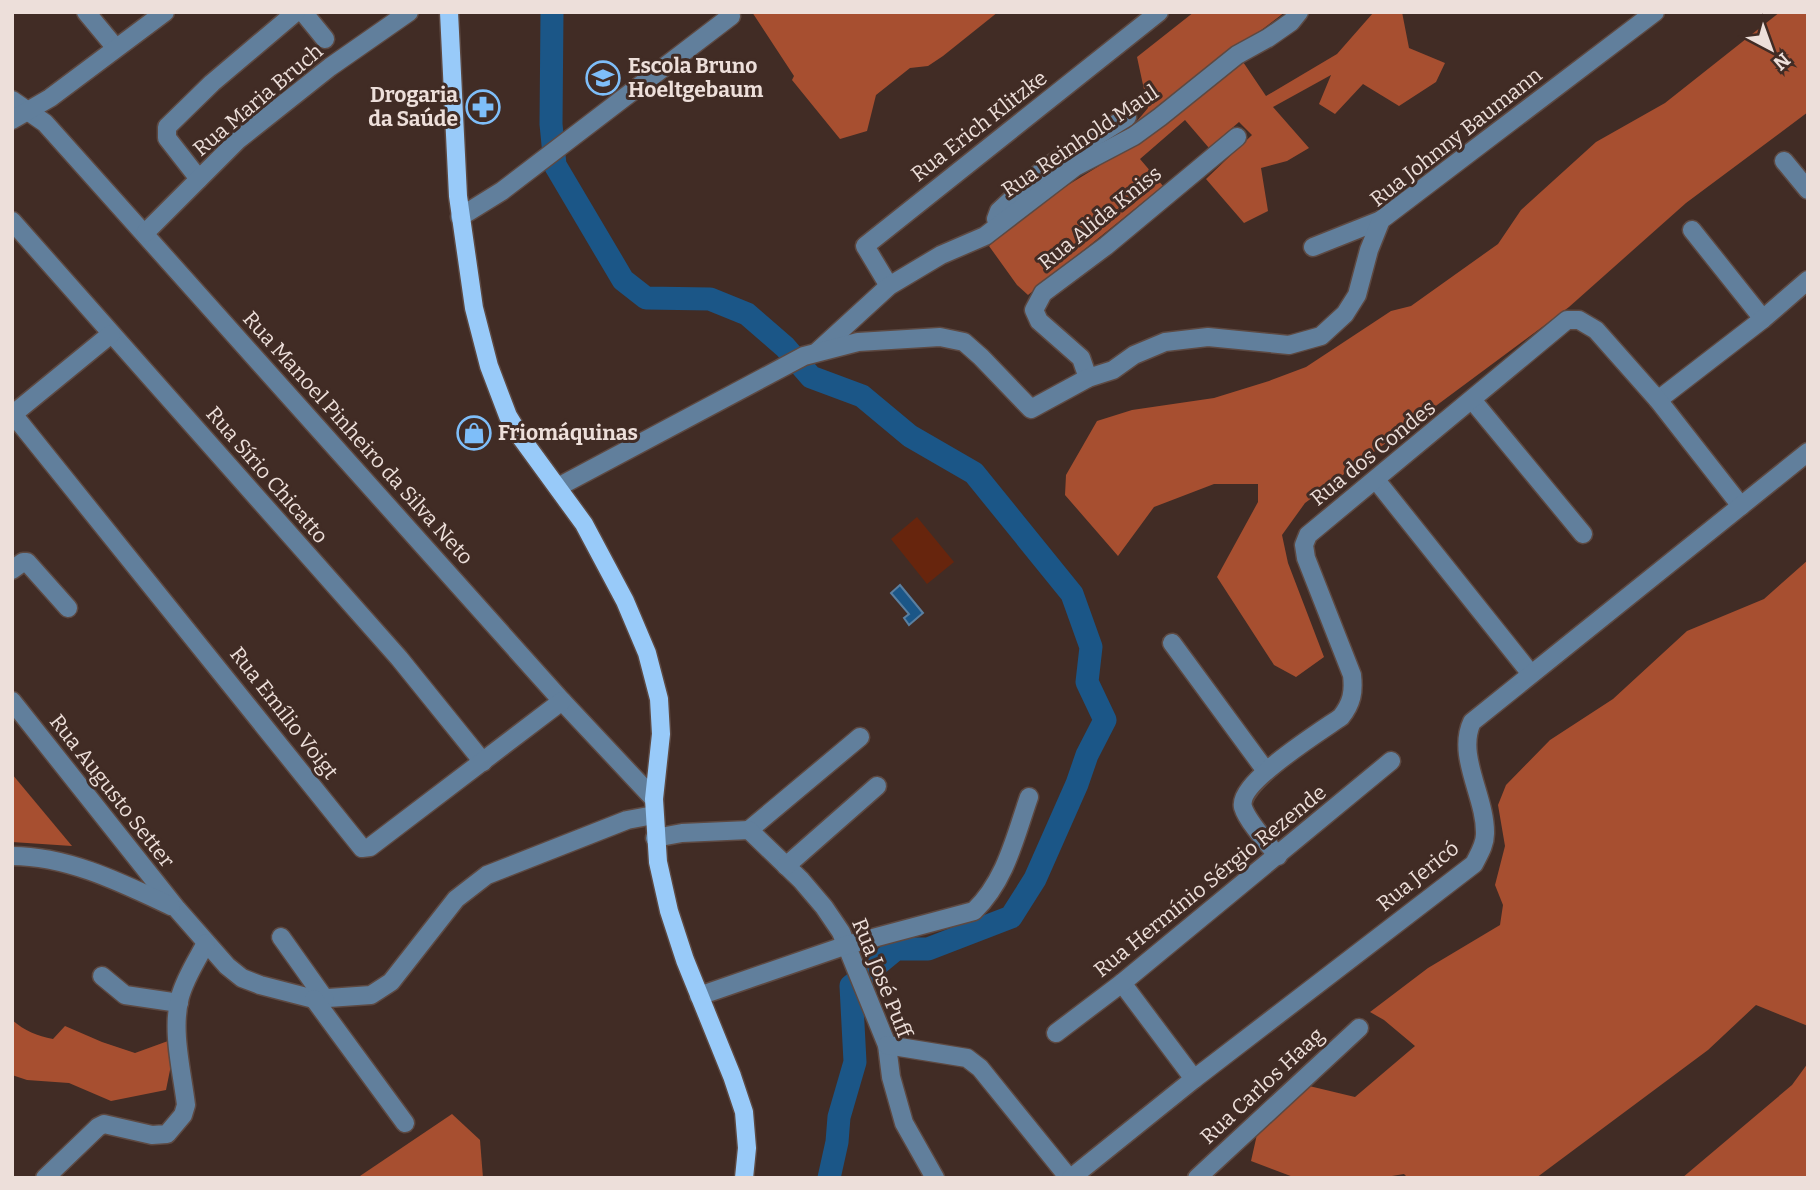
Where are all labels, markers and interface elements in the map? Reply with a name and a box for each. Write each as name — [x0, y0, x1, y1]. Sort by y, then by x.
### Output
north arrow — [1736, 14, 1806, 84]
street label: Rua Maria Bruch — [188, 38, 328, 162]
text: N — [1768, 48, 1795, 75]
place label: Escola Bruno Hoeltgebaum — [628, 53, 763, 103]
school or university icon: Escola Bruno Hoeltgebaum — [584, 59, 622, 97]
street label: Rua Johnny Baumann — [1365, 62, 1547, 212]
street label: Rua Erich Klitzke — [906, 65, 1052, 187]
street label: Rua Reinhold Maul — [997, 79, 1163, 203]
place label: Drogaria da Saúde — [368, 82, 458, 132]
pharmacy icon: Drogaria da Saúde — [464, 88, 502, 126]
street label: Rua Alida Kniss — [1033, 160, 1167, 276]
street label: Rua Manoel Pinheiro da Silva Neto — [237, 306, 479, 570]
street label: Rua dos Condes — [1305, 395, 1441, 511]
street label: Rua Sírio Chicatto — [200, 401, 334, 549]
shop icon: Friomáquinas — [455, 414, 493, 452]
place label: Friomáquinas — [498, 420, 638, 446]
street label: Rua Emílio Voigt — [224, 642, 344, 785]
street label: Rua Augusto Setter — [44, 709, 180, 873]
street label: Rua Hermínio Sérgio Rezende — [1089, 779, 1331, 983]
street label: Rua Jericó — [1372, 835, 1464, 917]
street label: Rua José Puff — [846, 915, 918, 1043]
street label: Rua Carlos Haag — [1195, 1022, 1329, 1150]

